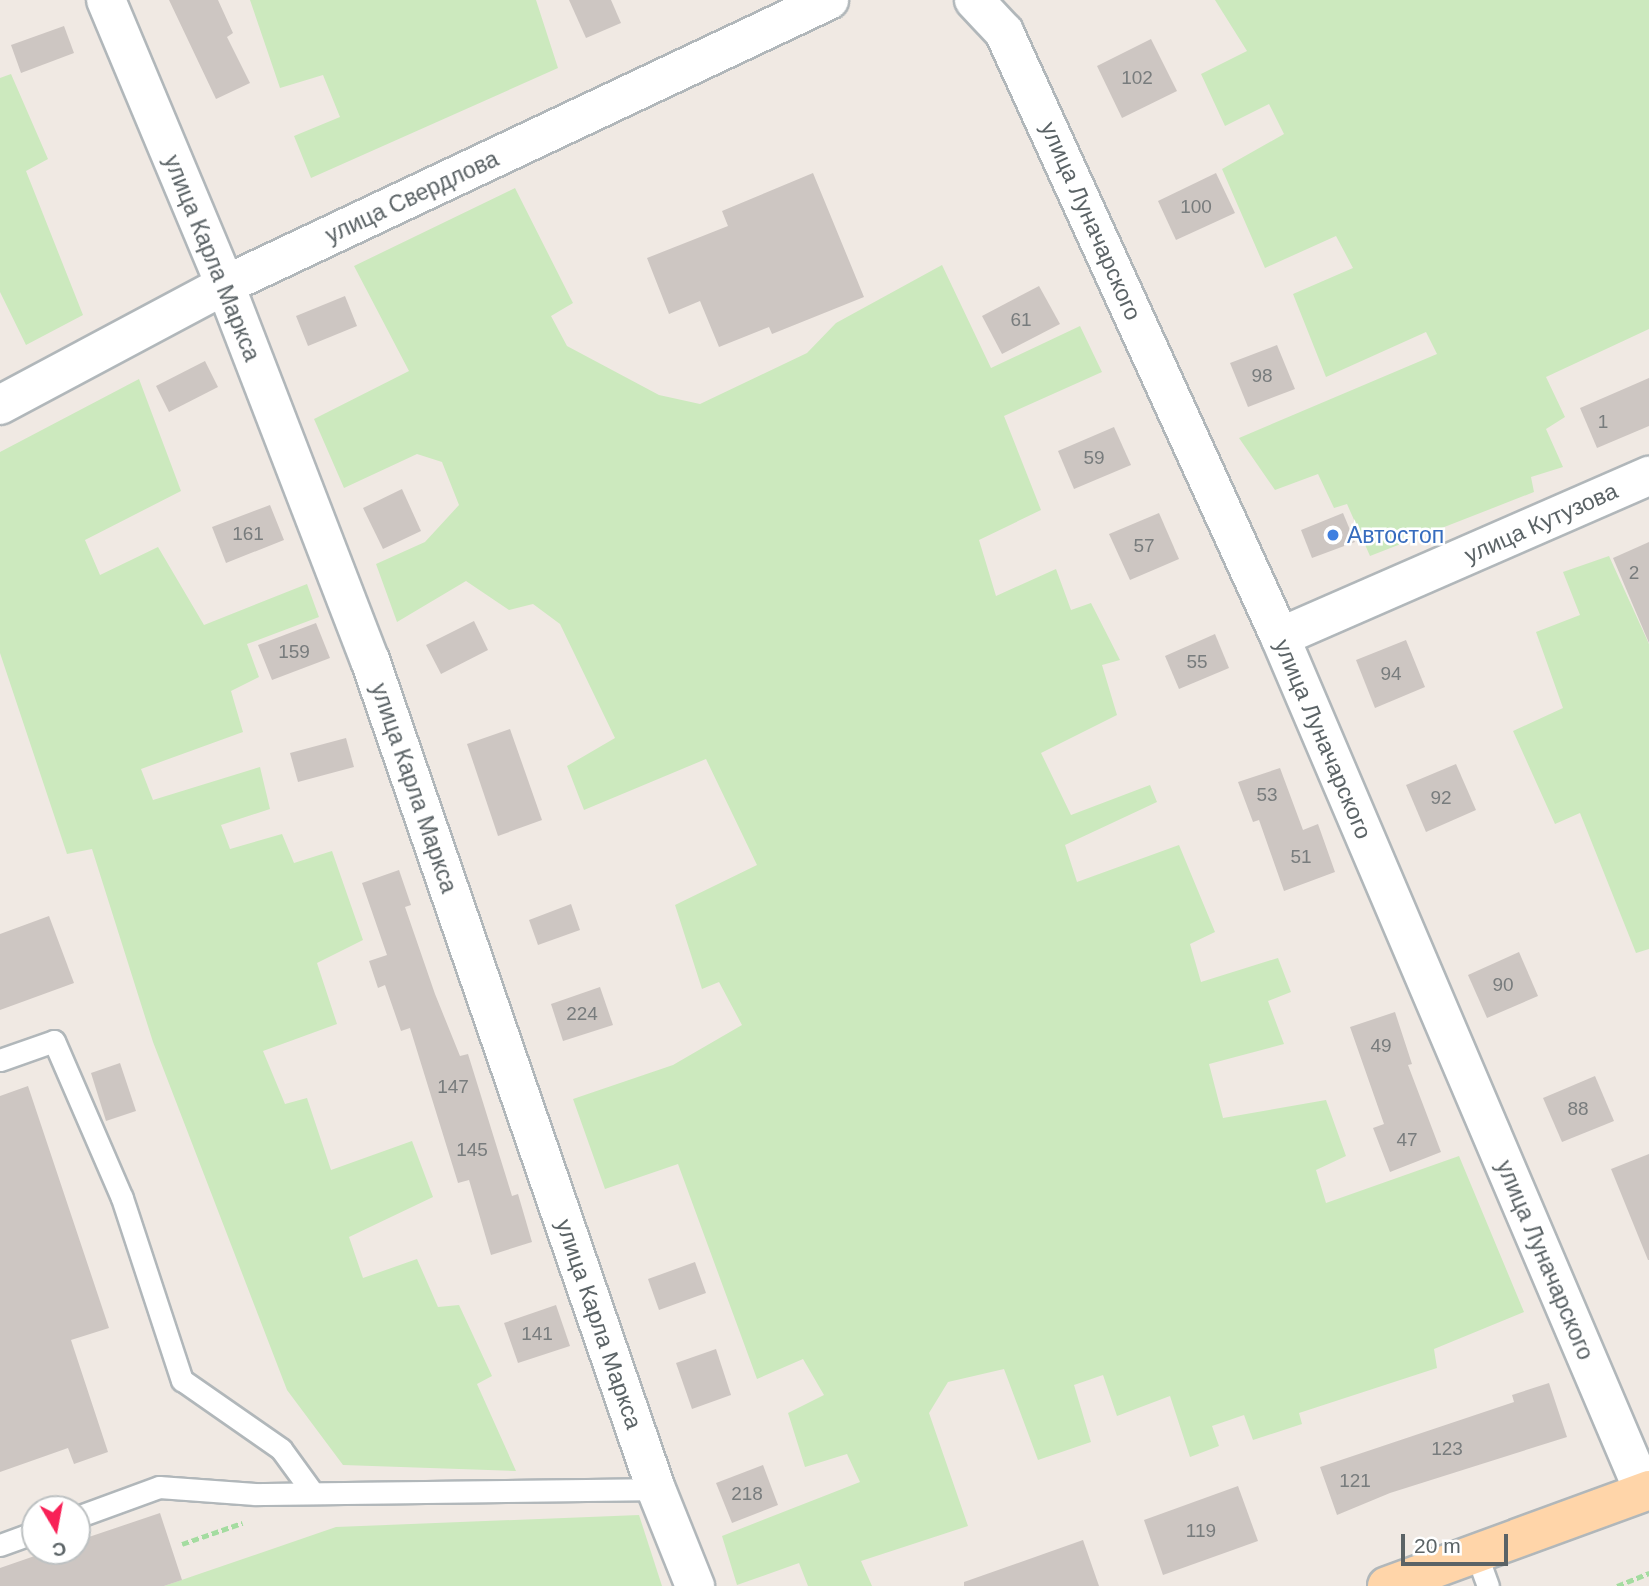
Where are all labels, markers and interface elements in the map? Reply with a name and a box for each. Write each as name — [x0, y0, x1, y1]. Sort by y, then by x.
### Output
house number: 102 — [1121, 67, 1153, 89]
street label: улица Луначарского — [1035, 117, 1147, 325]
street label: улица Свердлова — [321, 145, 503, 249]
street label: улица Карла Маркса — [158, 151, 266, 365]
house number: 100 — [1180, 196, 1212, 218]
house number: 61 — [1010, 309, 1032, 331]
house number: 98 — [1251, 365, 1273, 387]
house number: 1 — [1598, 411, 1608, 433]
house number: 59 — [1083, 447, 1105, 469]
street label: улица Кутузова — [1460, 477, 1622, 569]
place label: Автостоп — [1347, 521, 1444, 549]
house number: 161 — [232, 523, 264, 545]
marker: Автостоп — [1325, 527, 1341, 543]
house number: 57 — [1133, 535, 1155, 557]
house number: 2 — [1629, 562, 1639, 584]
street label: улица Луначарского — [1268, 635, 1378, 843]
house number: 159 — [278, 641, 310, 663]
house number: 55 — [1186, 651, 1208, 673]
house number: 94 — [1380, 663, 1402, 685]
street label: улица Карла Маркса — [365, 679, 463, 897]
house number: 53 — [1256, 784, 1278, 806]
house number: 92 — [1430, 787, 1452, 809]
house number: 51 — [1290, 846, 1312, 868]
house number: 90 — [1492, 974, 1514, 996]
house number: 224 — [566, 1003, 598, 1025]
house number: 49 — [1370, 1035, 1392, 1057]
house number: 147 — [437, 1076, 469, 1098]
house number: 88 — [1567, 1098, 1589, 1120]
house number: 47 — [1396, 1129, 1418, 1151]
house number: 145 — [456, 1139, 488, 1161]
street label: улица Луначарского — [1490, 1156, 1600, 1364]
street label: улица Карла Маркса — [550, 1215, 648, 1433]
house number: 141 — [521, 1323, 553, 1345]
house number: 123 — [1431, 1438, 1463, 1460]
house number: 121 — [1339, 1470, 1371, 1492]
house number: 218 — [731, 1483, 763, 1505]
north arrow — [21, 1495, 91, 1565]
house number: 119 — [1186, 1520, 1216, 1542]
scale bar — [1404, 1520, 1511, 1564]
text: 20 m — [1414, 1534, 1461, 1557]
text: С — [51, 1538, 68, 1561]

